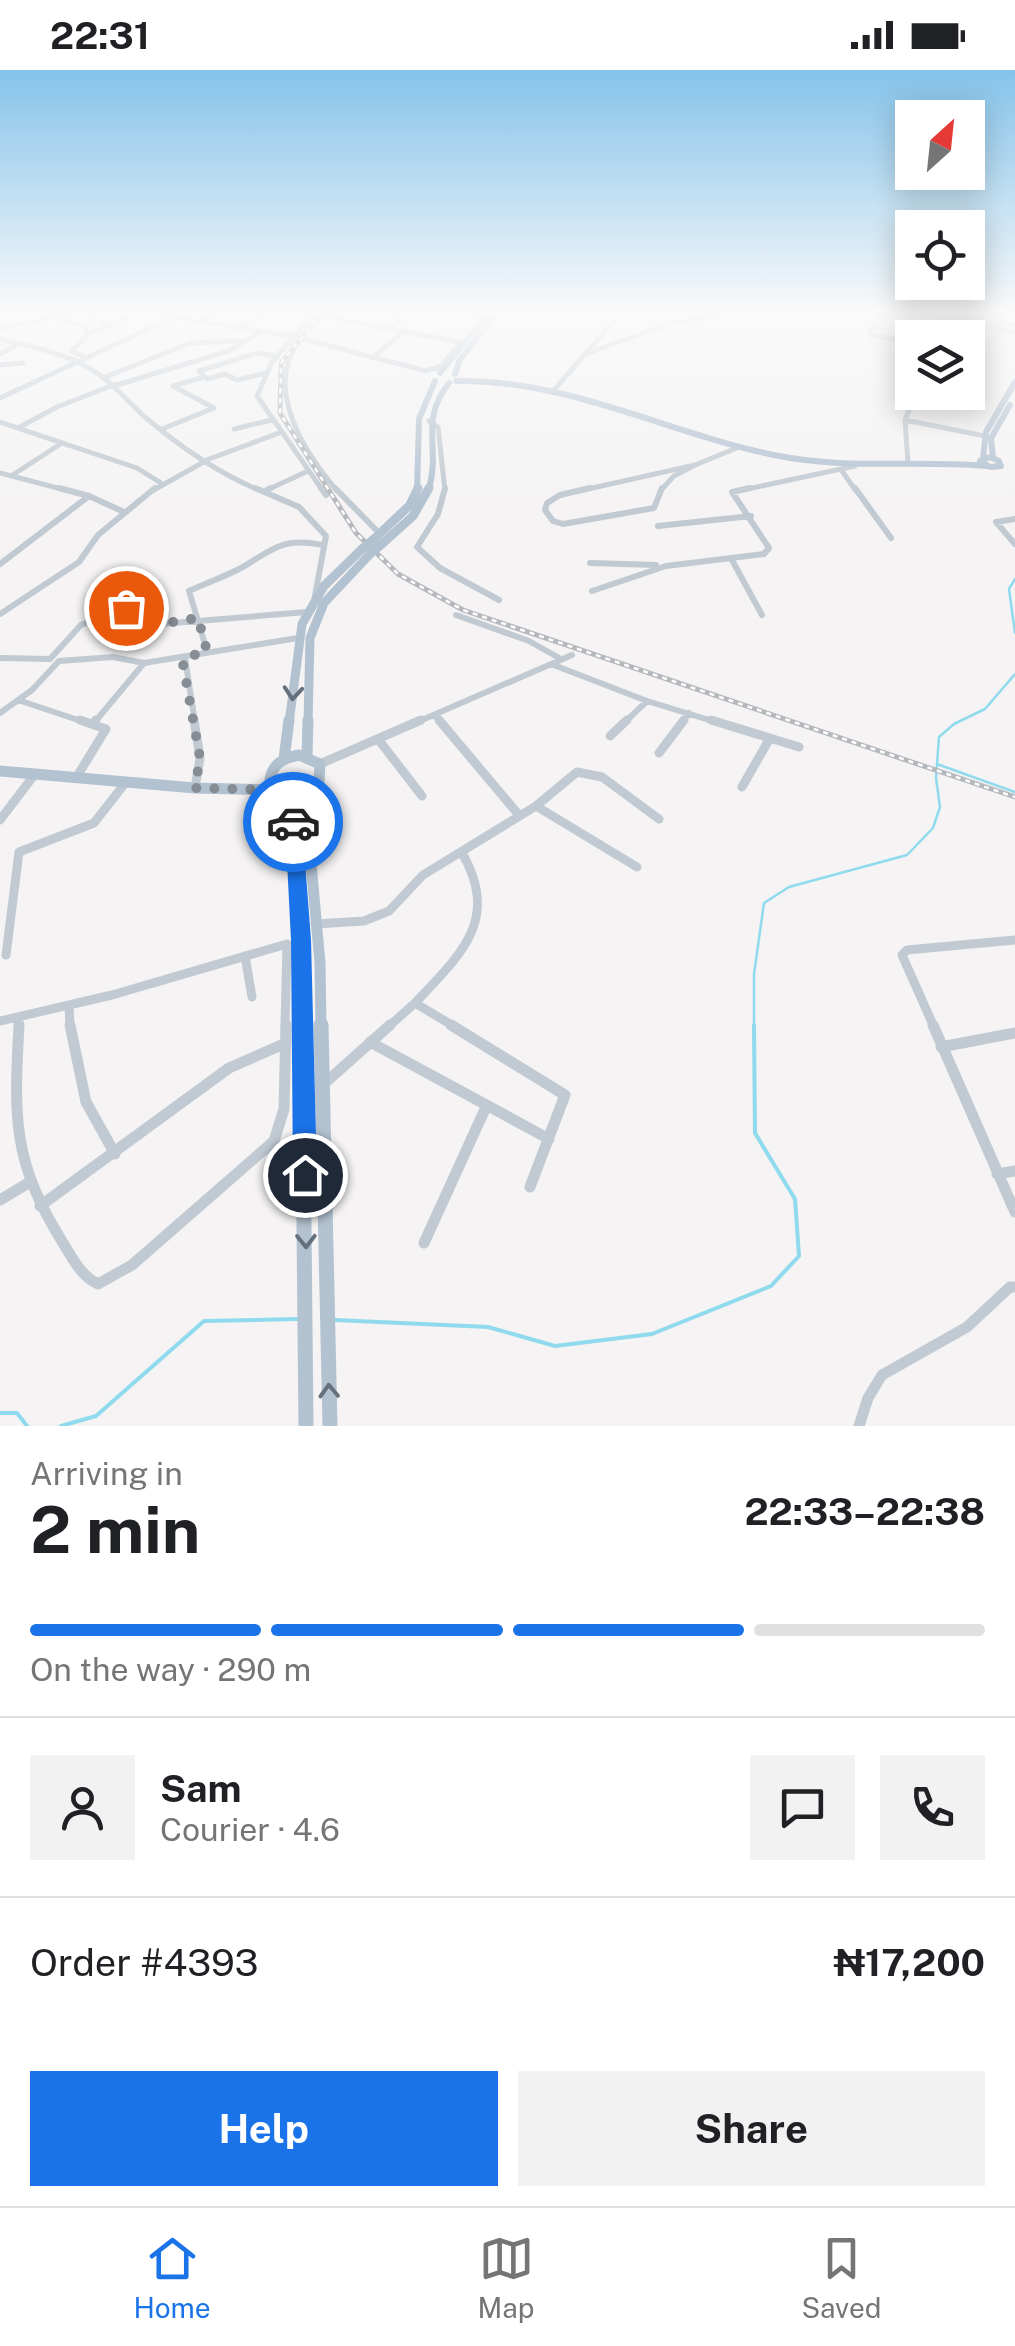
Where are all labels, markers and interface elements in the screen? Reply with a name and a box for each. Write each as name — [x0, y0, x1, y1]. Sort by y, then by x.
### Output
text: 22:31 — [50, 13, 150, 58]
north arrow — [895, 100, 985, 190]
map controls — [895, 100, 985, 410]
button: locate — [895, 210, 985, 300]
button: layers — [895, 320, 985, 410]
pin — [84, 566, 169, 651]
icon: bag — [99, 581, 154, 636]
one-way arrow — [282, 686, 304, 702]
courier — [243, 772, 343, 872]
icon: car — [266, 795, 321, 850]
pin — [263, 1133, 348, 1218]
icon: home — [278, 1148, 333, 1203]
one-way arrow — [295, 1234, 317, 1250]
one-way arrow — [318, 1383, 339, 1399]
text: Arriving in — [30, 1455, 183, 1492]
text: 22:33–22:38 — [744, 1489, 985, 1534]
text: 2 min — [30, 1491, 200, 1568]
text: On the way · 290 m — [30, 1651, 311, 1688]
button: person — [30, 1755, 135, 1860]
button: chat — [750, 1755, 855, 1860]
button: phone — [880, 1755, 985, 1860]
text: Sam — [160, 1766, 242, 1811]
text: Courier · 4.6 — [160, 1811, 340, 1848]
text: Order #4393 — [30, 1940, 258, 1985]
text: ₦17,200 — [833, 1940, 985, 1985]
button: Help — [30, 2071, 498, 2186]
button: Share — [518, 2071, 985, 2186]
tab: Home — [133, 2231, 211, 2324]
tab: Map — [478, 2231, 534, 2324]
tab: Saved — [801, 2231, 882, 2324]

